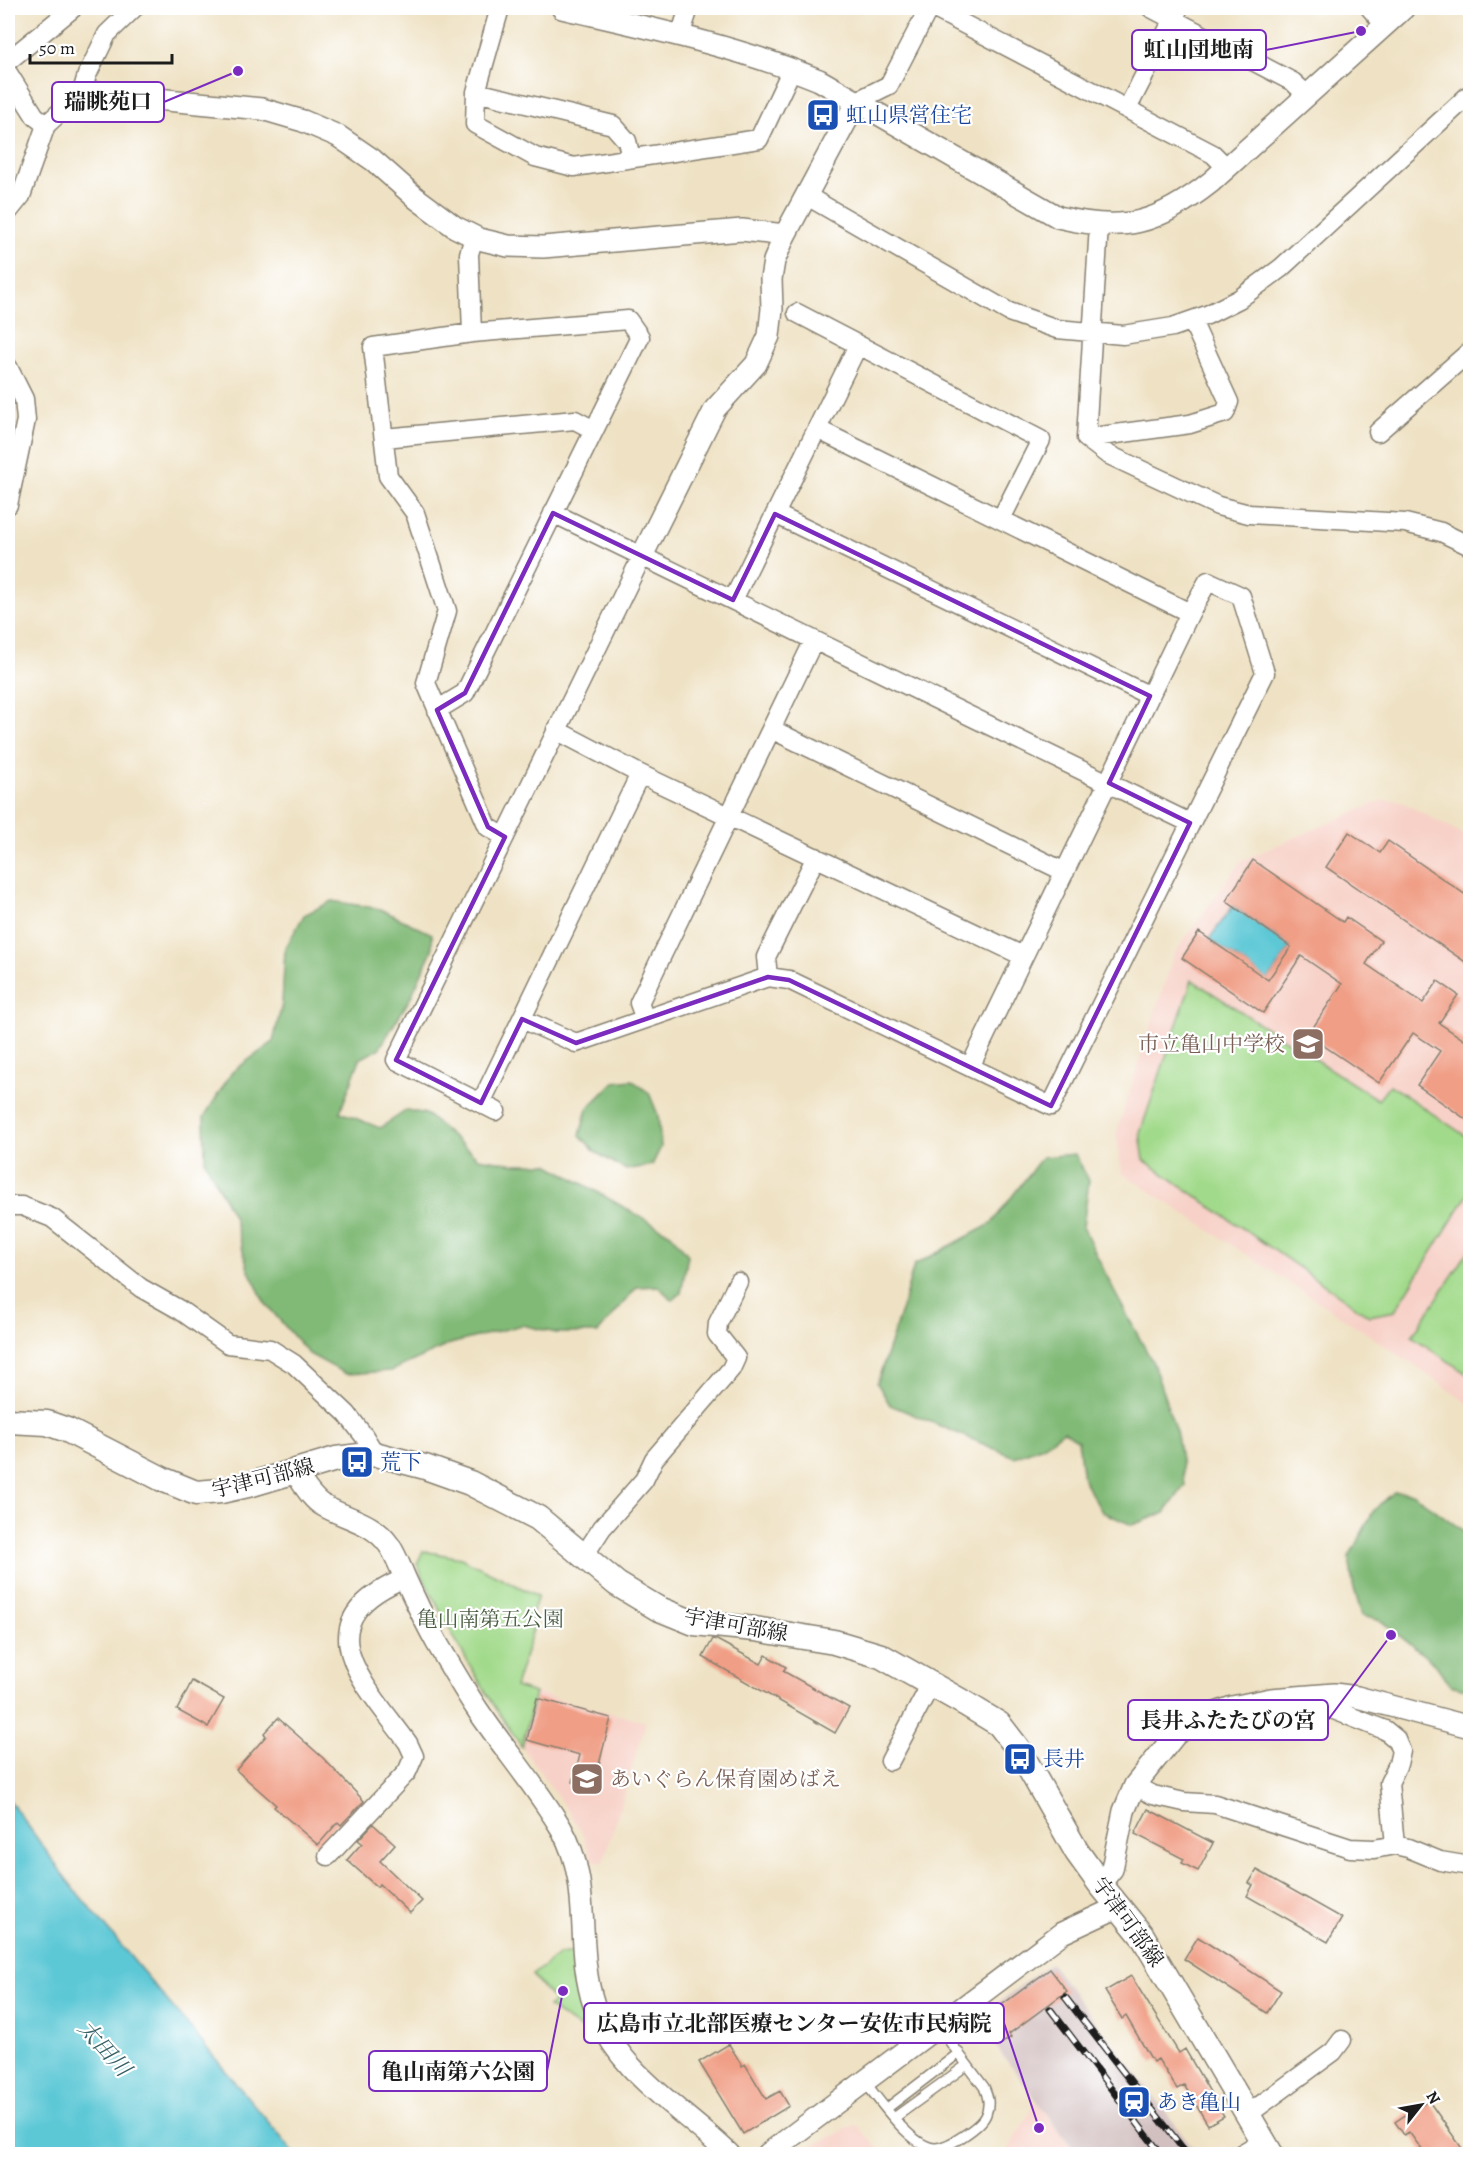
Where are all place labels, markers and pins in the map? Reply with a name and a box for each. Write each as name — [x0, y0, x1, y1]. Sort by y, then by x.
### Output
callout: 虹山団地南 — [1132, 30, 1266, 70]
callout: 瑞眺苑口 — [52, 82, 164, 122]
bus stop icon: 虹山県営住宅 — [805, 97, 841, 133]
place label: 虹山県営住宅 — [846, 101, 972, 129]
school or university icon: 市立亀山中学校 — [1290, 1026, 1326, 1062]
place label: 市立亀山中学校 — [1138, 1030, 1285, 1058]
bus stop icon: 荒下 — [339, 1444, 375, 1480]
place label: 荒下 — [380, 1448, 422, 1476]
callout: 長井ふたたびの宮 — [1128, 1700, 1328, 1740]
bus stop icon: 長井 — [1002, 1741, 1038, 1777]
place label: 長井 — [1043, 1745, 1085, 1773]
school or university icon: あいぐらん保育園めばえ — [569, 1761, 605, 1797]
place label: あいぐらん保育園めばえ — [610, 1765, 841, 1793]
callout: 広島市立北部医療センター安佐市民病院 — [584, 2003, 1004, 2043]
callout: 亀山南第六公園 — [369, 2051, 547, 2091]
station icon: あき亀山 — [1116, 2084, 1152, 2120]
place label: あき亀山 — [1157, 2088, 1241, 2116]

